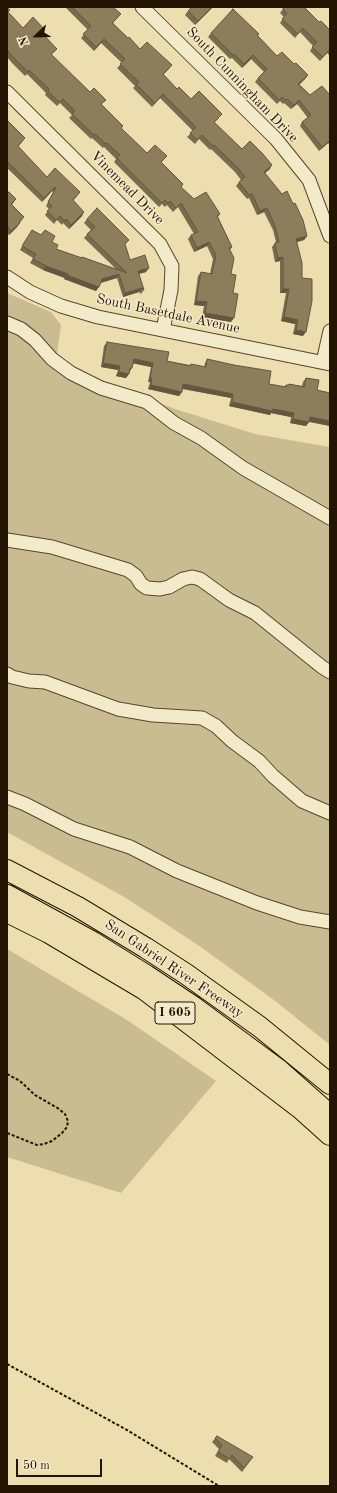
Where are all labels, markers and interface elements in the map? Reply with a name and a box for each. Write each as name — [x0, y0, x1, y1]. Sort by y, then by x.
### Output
north arrow — [16, 16, 56, 56]
street label: South Cunningham Drive — [183, 24, 301, 146]
text: N — [18, 35, 31, 47]
street label: Vinemead Drive — [87, 148, 167, 228]
street label: South Basetdale Avenue — [95, 291, 241, 337]
street label: San Gabriel River Freeway — [101, 916, 247, 1022]
road number: I 605 — [155, 1002, 195, 1024]
scale bar — [18, 1451, 104, 1477]
text: 50 m — [23, 1460, 50, 1472]

